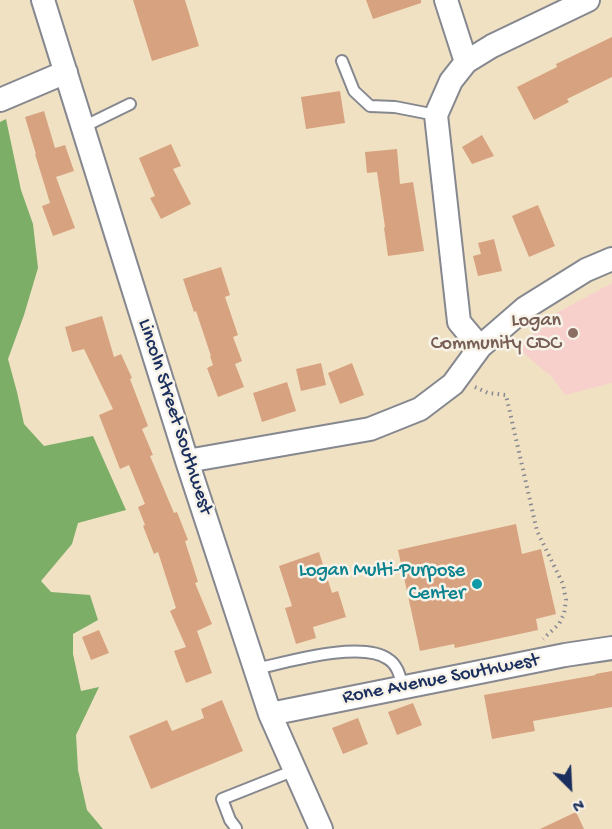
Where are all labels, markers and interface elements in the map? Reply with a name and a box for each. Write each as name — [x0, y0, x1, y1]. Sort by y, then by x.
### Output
place label: Logan Community CDC — [431, 310, 561, 357]
street label: Lincoln Street Southwest — [131, 316, 217, 518]
marker: Logan Community CDC — [566, 326, 580, 340]
place label: Logan Multi-Purpose Center — [299, 560, 465, 607]
marker: Logan Multi-Purpose Center — [470, 577, 484, 591]
street label: Rone Avenue Southwest — [341, 649, 541, 711]
north arrow — [540, 757, 600, 817]
text: N — [569, 793, 586, 815]

